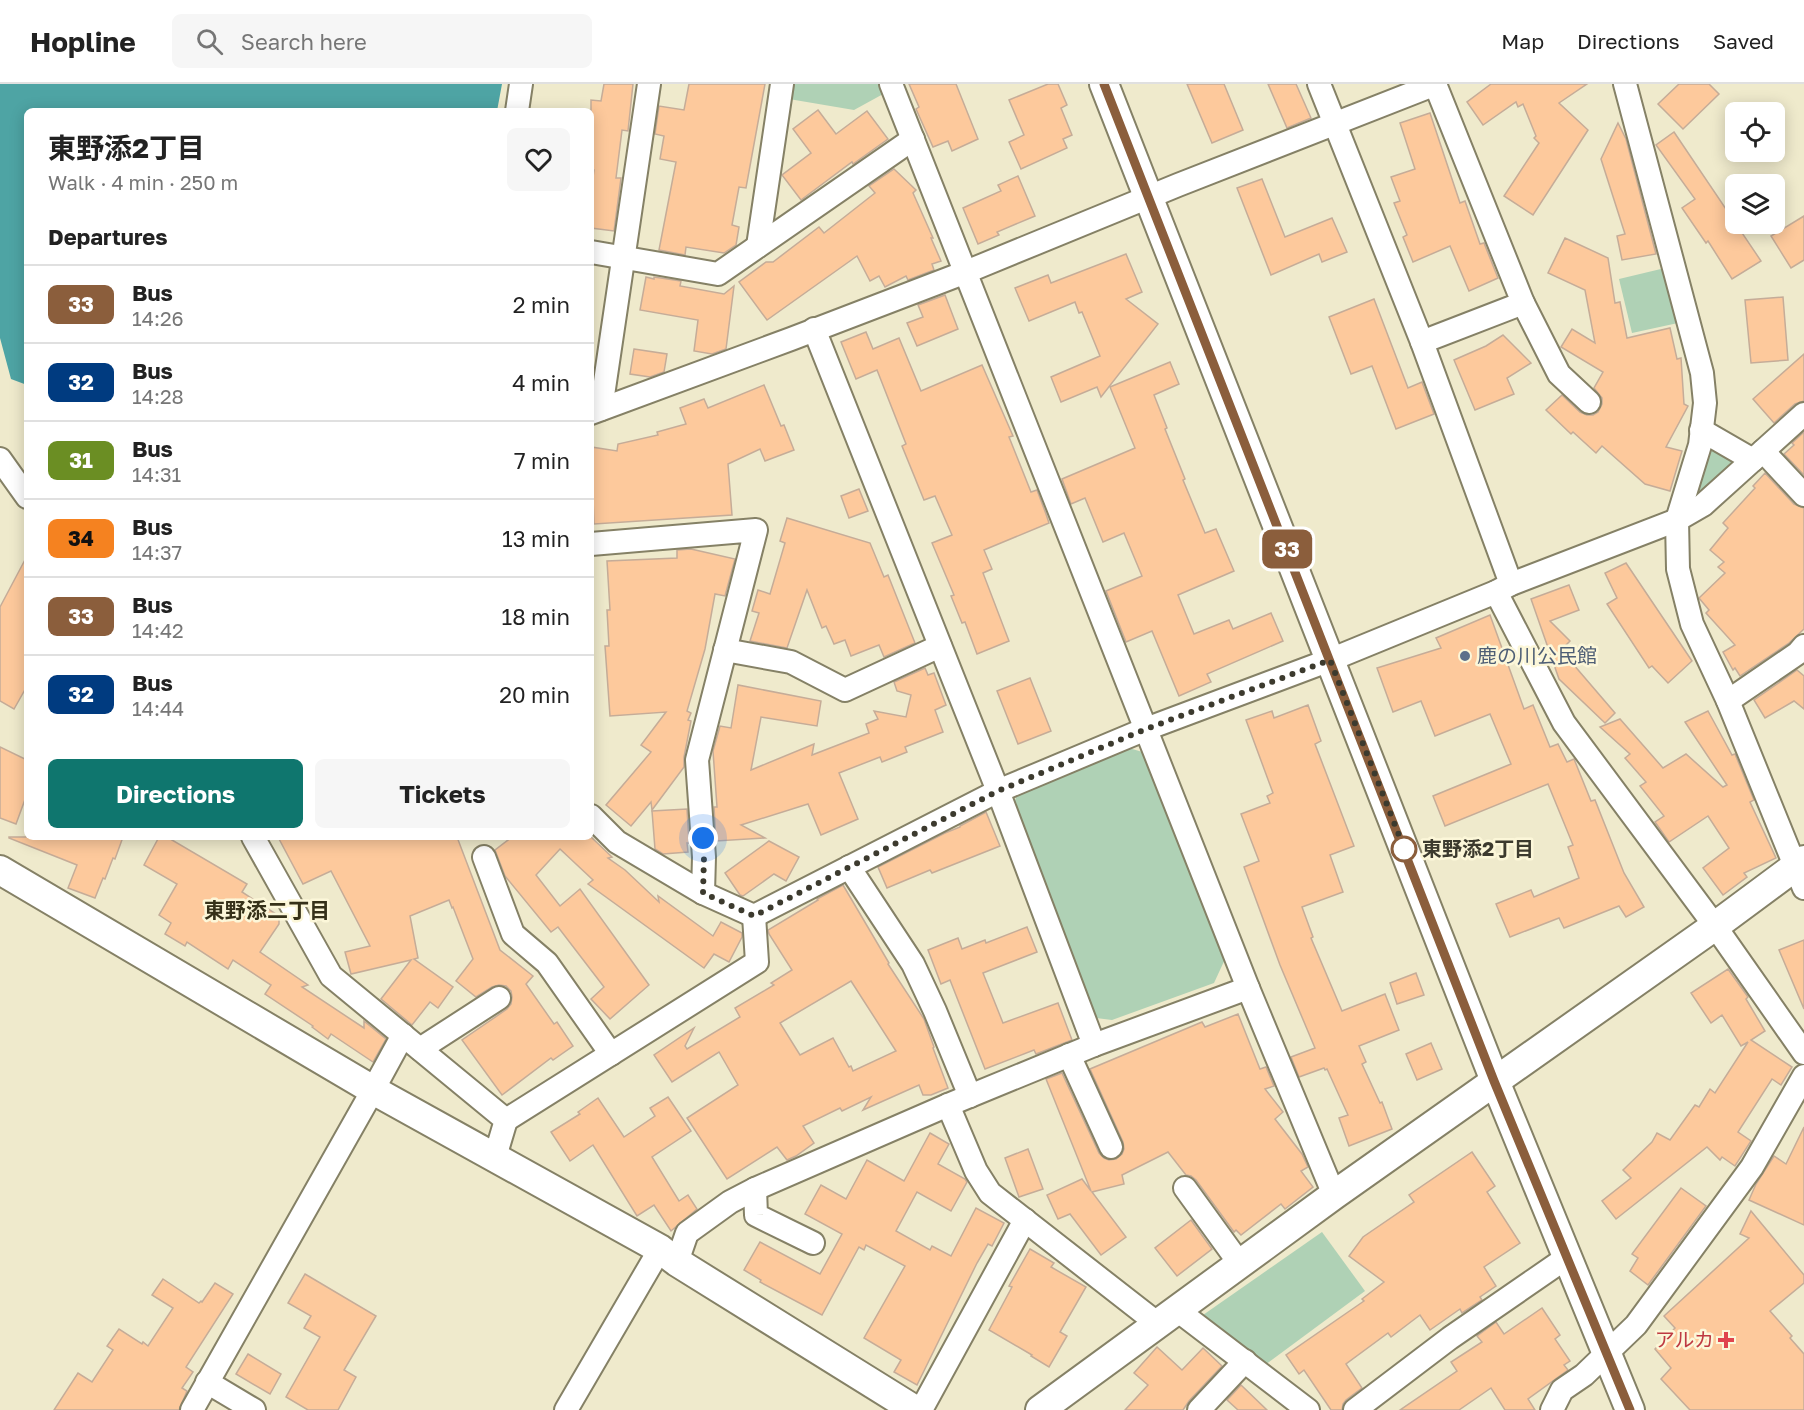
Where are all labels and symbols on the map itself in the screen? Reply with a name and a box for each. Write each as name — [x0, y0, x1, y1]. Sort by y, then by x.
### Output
line badge: 33 — [1260, 530, 1314, 568]
place label: 鹿の川公民館 — [1477, 643, 1597, 667]
marker: 鹿の川公民館 — [1458, 649, 1472, 663]
your location — [688, 823, 718, 853]
marker: 東野添2丁目 — [1391, 836, 1417, 862]
place label: 東野添2丁目 — [1422, 836, 1534, 860]
district label: 東野添二丁目 — [204, 897, 330, 923]
place label: アルカ — [1655, 1327, 1714, 1351]
marker: アルカ — [1719, 1333, 1733, 1347]

